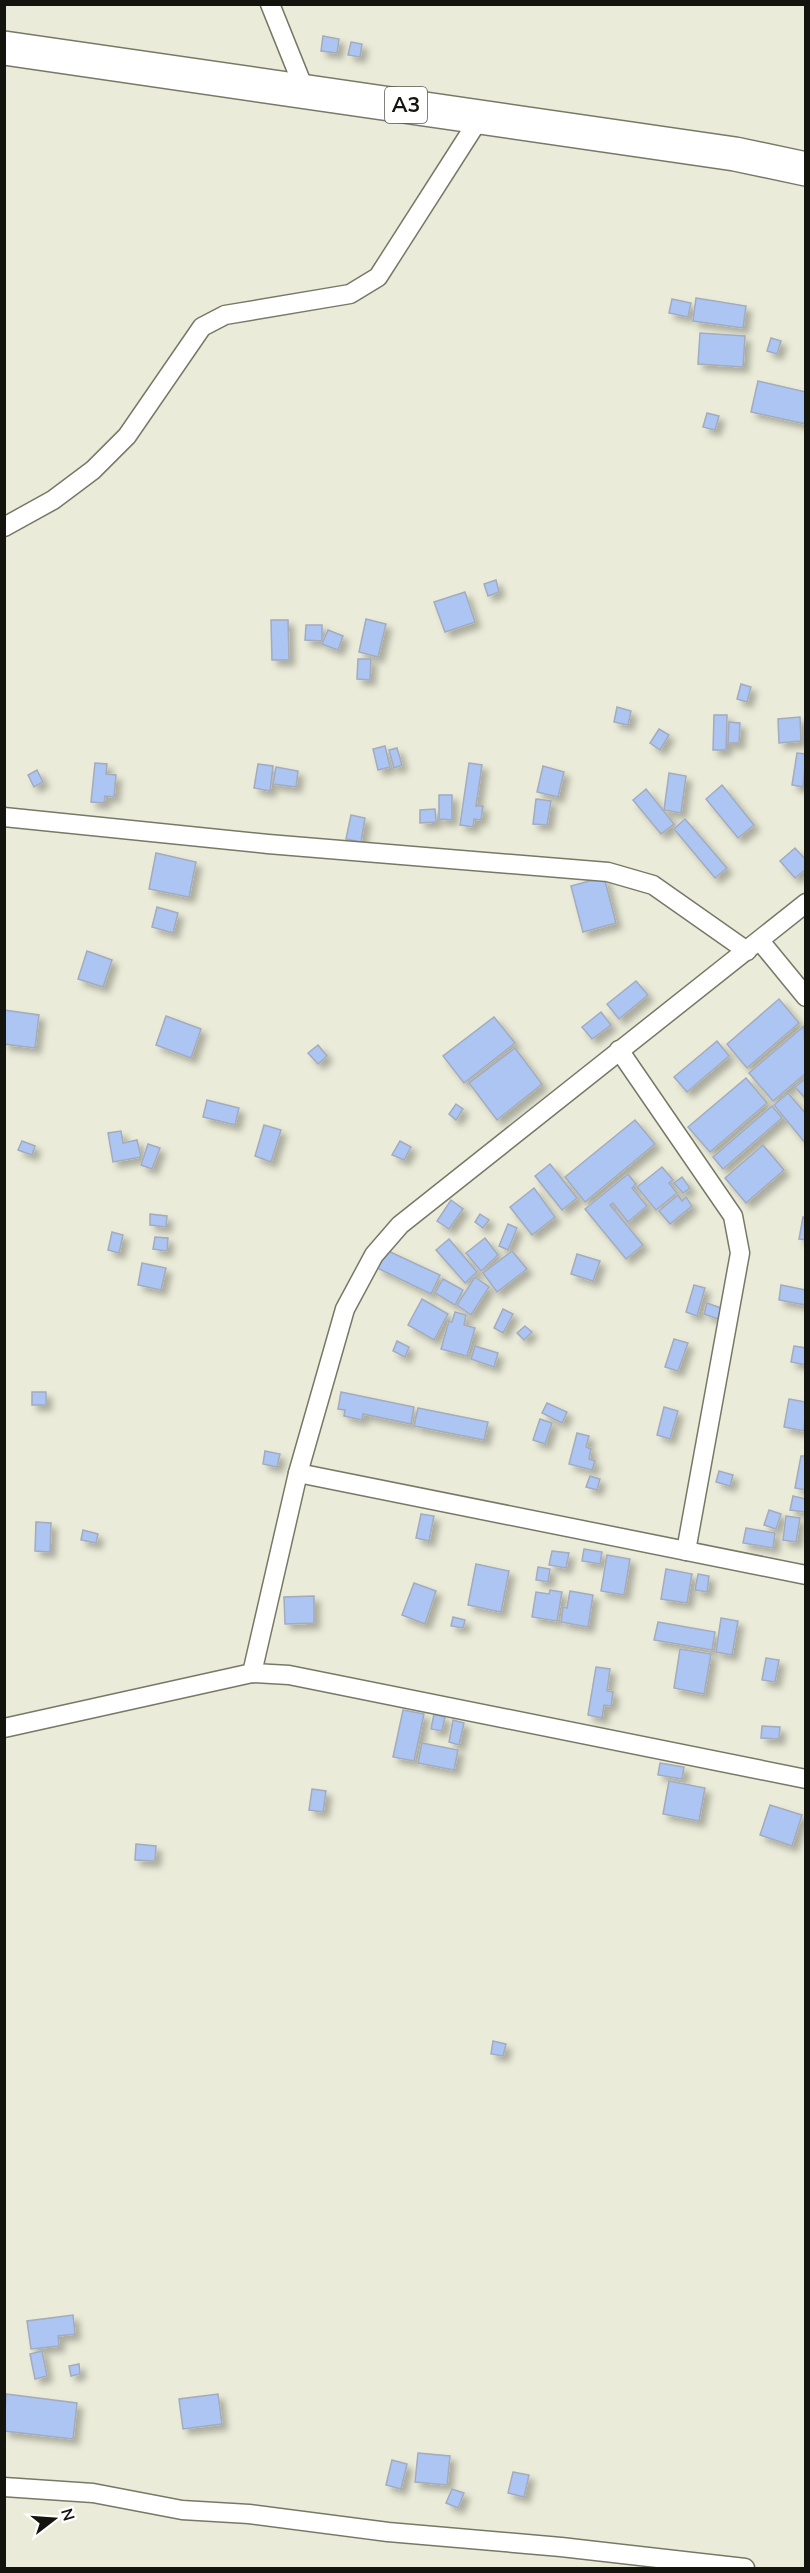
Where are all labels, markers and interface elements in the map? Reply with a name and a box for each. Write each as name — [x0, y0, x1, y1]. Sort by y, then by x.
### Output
road number: A3 — [385, 87, 427, 123]
north arrow — [24, 2489, 84, 2549]
text: N — [57, 2506, 80, 2523]

